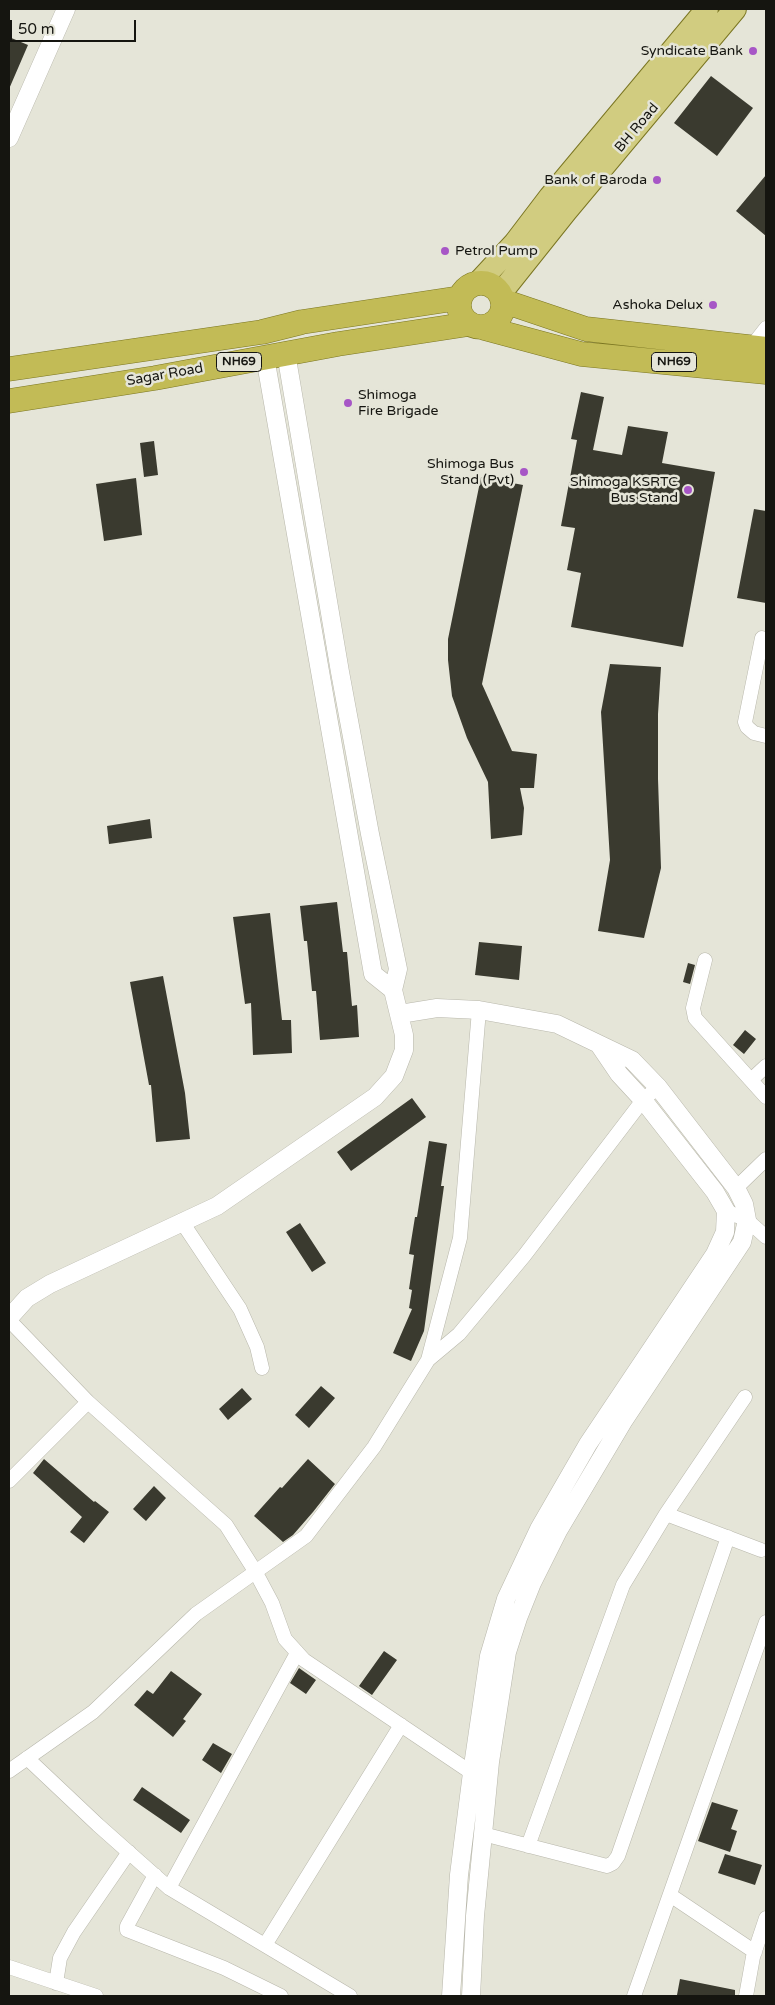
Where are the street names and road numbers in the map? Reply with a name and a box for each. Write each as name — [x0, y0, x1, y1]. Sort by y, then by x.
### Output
street label: BH Road — [612, 100, 662, 156]
road number: NH69 — [216, 352, 262, 372]
road number: NH69 — [652, 352, 696, 372]
street label: Sagar Road — [125, 360, 205, 390]

